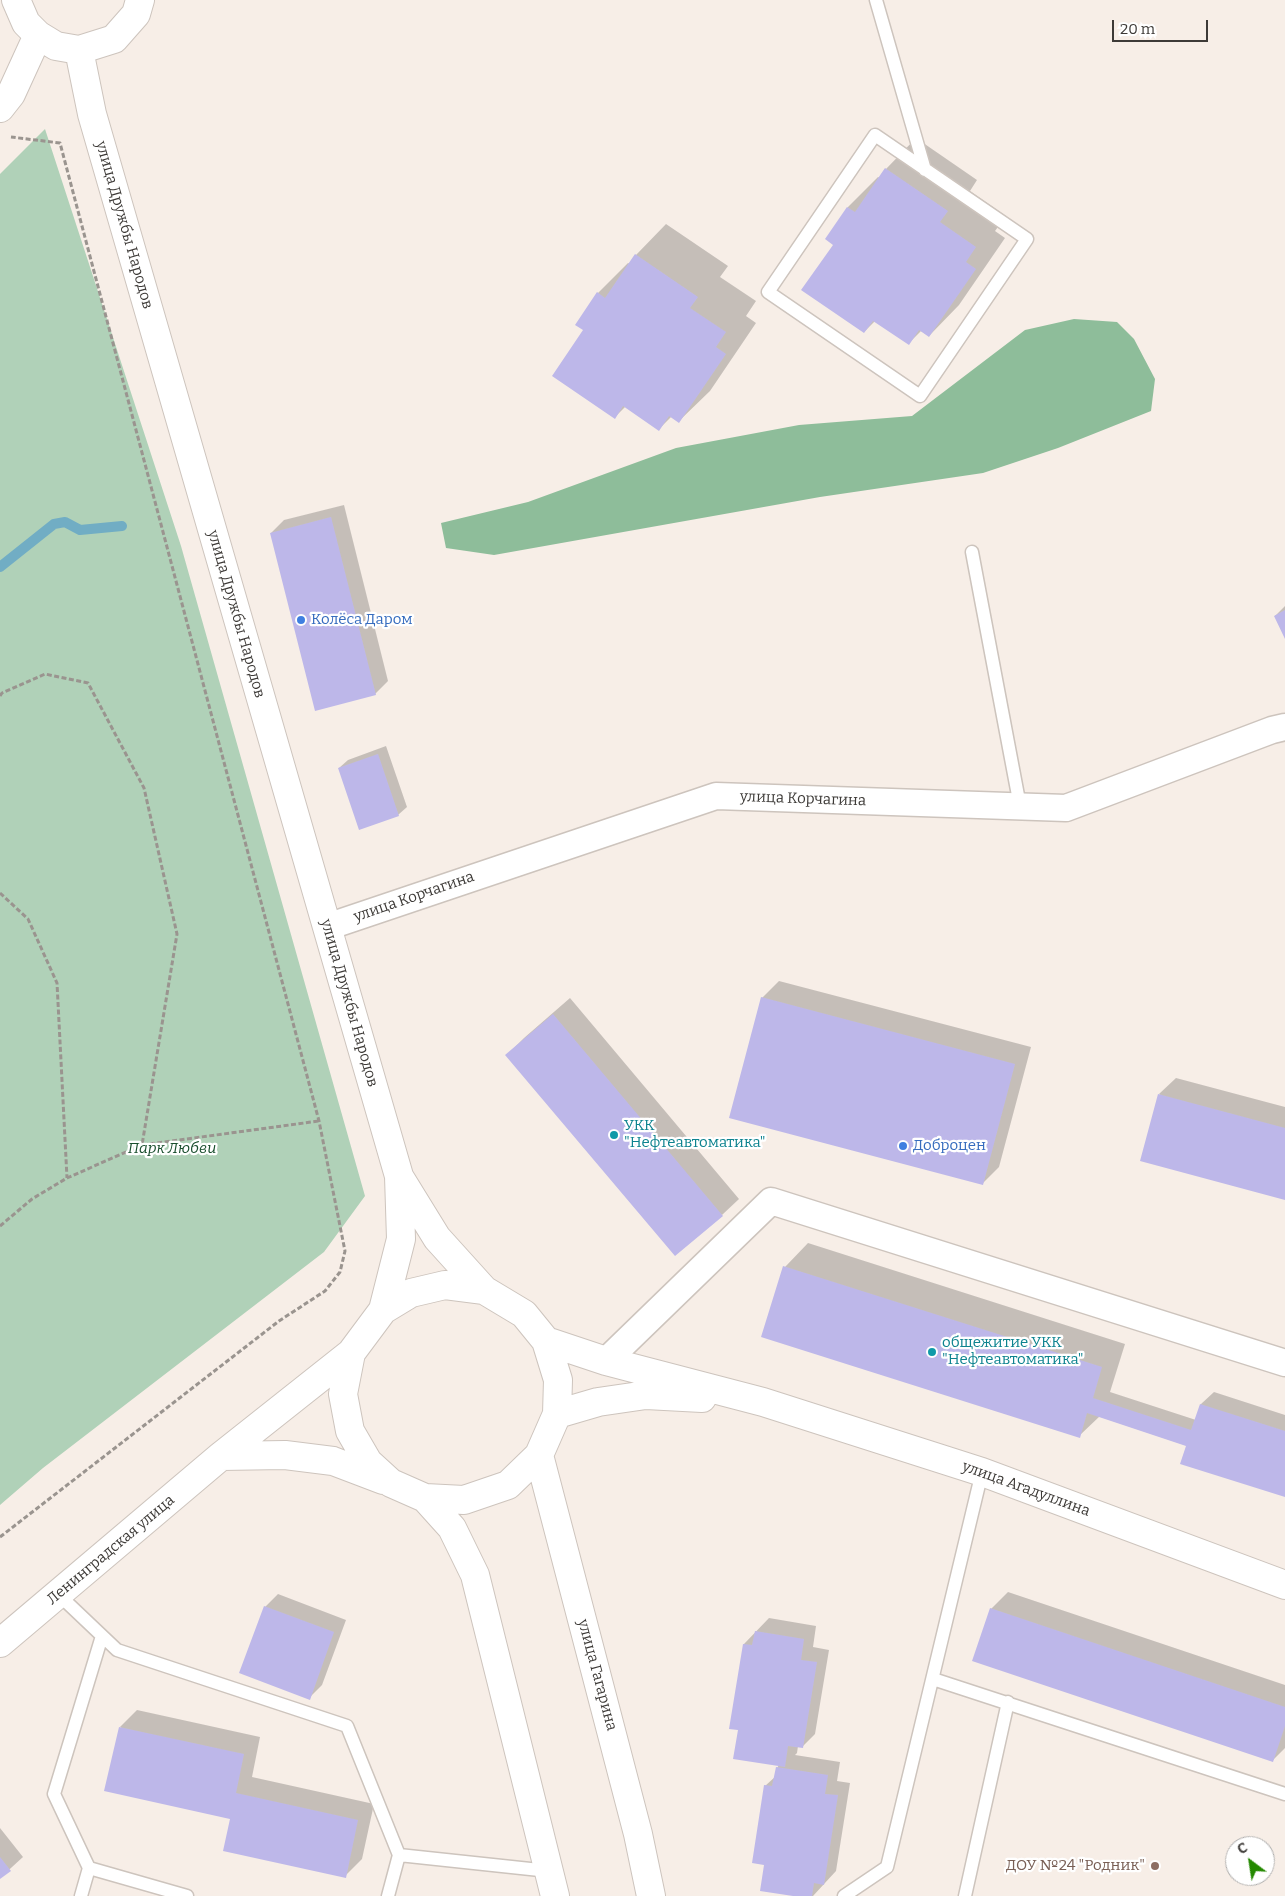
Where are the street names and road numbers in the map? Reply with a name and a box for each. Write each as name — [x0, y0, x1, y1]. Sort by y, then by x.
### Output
street label: улица Дружбы Народов — [91, 139, 157, 311]
street label: улица Дружбы Народов — [203, 528, 269, 700]
street label: улица Корчагина — [740, 788, 866, 810]
street label: улица Корчагина — [351, 868, 477, 926]
street label: улица Дружбы Народов — [316, 917, 382, 1089]
street label: улица Агадуллина — [960, 1458, 1092, 1520]
street label: Ленинградская улица — [44, 1491, 178, 1609]
street label: улица Гагарина — [573, 1617, 621, 1733]

